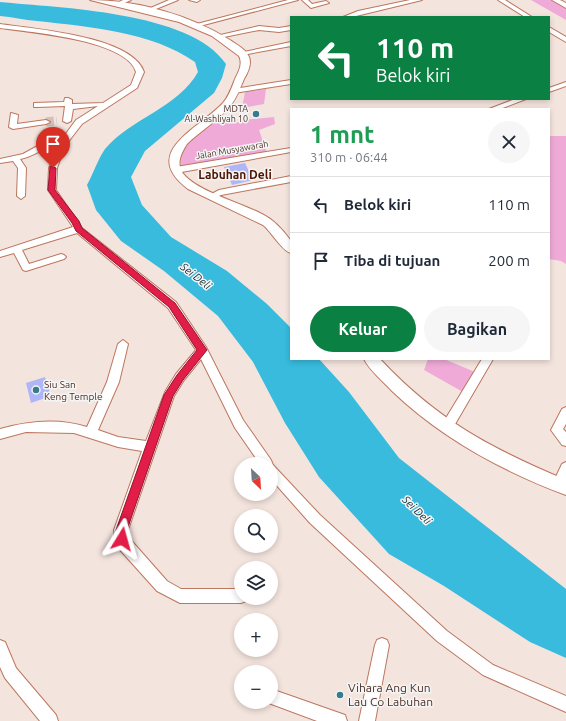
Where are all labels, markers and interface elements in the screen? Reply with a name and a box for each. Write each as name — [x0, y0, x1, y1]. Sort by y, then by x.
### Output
icon: left — [310, 32, 362, 84]
text: 110 m — [376, 32, 454, 63]
text: Belok kiri — [376, 65, 450, 85]
place label: MDTA Al-Washliyah 10 — [185, 104, 248, 124]
marker: MDTA Al-Washliyah 10 — [251, 109, 261, 119]
text: 1 mnt — [310, 121, 374, 148]
button: close — [488, 121, 530, 163]
pin — [36, 127, 70, 168]
icon: arrive — [42, 133, 64, 155]
street label: Jalan Musyawarah — [195, 139, 269, 161]
text: 310 m · 06:44 — [310, 150, 388, 164]
district label: Labuhan Deli — [198, 168, 272, 181]
icon: left — [310, 194, 332, 216]
text: Belok kiri — [344, 196, 411, 213]
text: 110 m — [488, 196, 530, 213]
icon: arrive — [310, 250, 332, 272]
text: Tiba di tujuan — [344, 252, 440, 269]
text: 200 m — [488, 252, 530, 269]
water label: Sei Deli — [178, 260, 215, 292]
button: Keluar — [310, 306, 416, 352]
button: Bagikan — [424, 306, 530, 352]
place label: Siu San Keng Temple — [44, 379, 102, 402]
marker: Siu San Keng Temple — [31, 385, 41, 395]
north arrow — [234, 457, 278, 501]
map controls — [234, 457, 278, 709]
water label: Sei Deli — [399, 493, 435, 528]
button: search — [234, 509, 278, 553]
position arrow — [101, 518, 143, 560]
button: layers — [234, 561, 278, 605]
button: + — [234, 613, 278, 657]
button: − — [234, 665, 278, 709]
place label: Vihara Ang Kun Lau Co Labuhan — [348, 681, 433, 708]
marker: Vihara Ang Kun Lau Co Labuhan — [335, 690, 345, 700]

